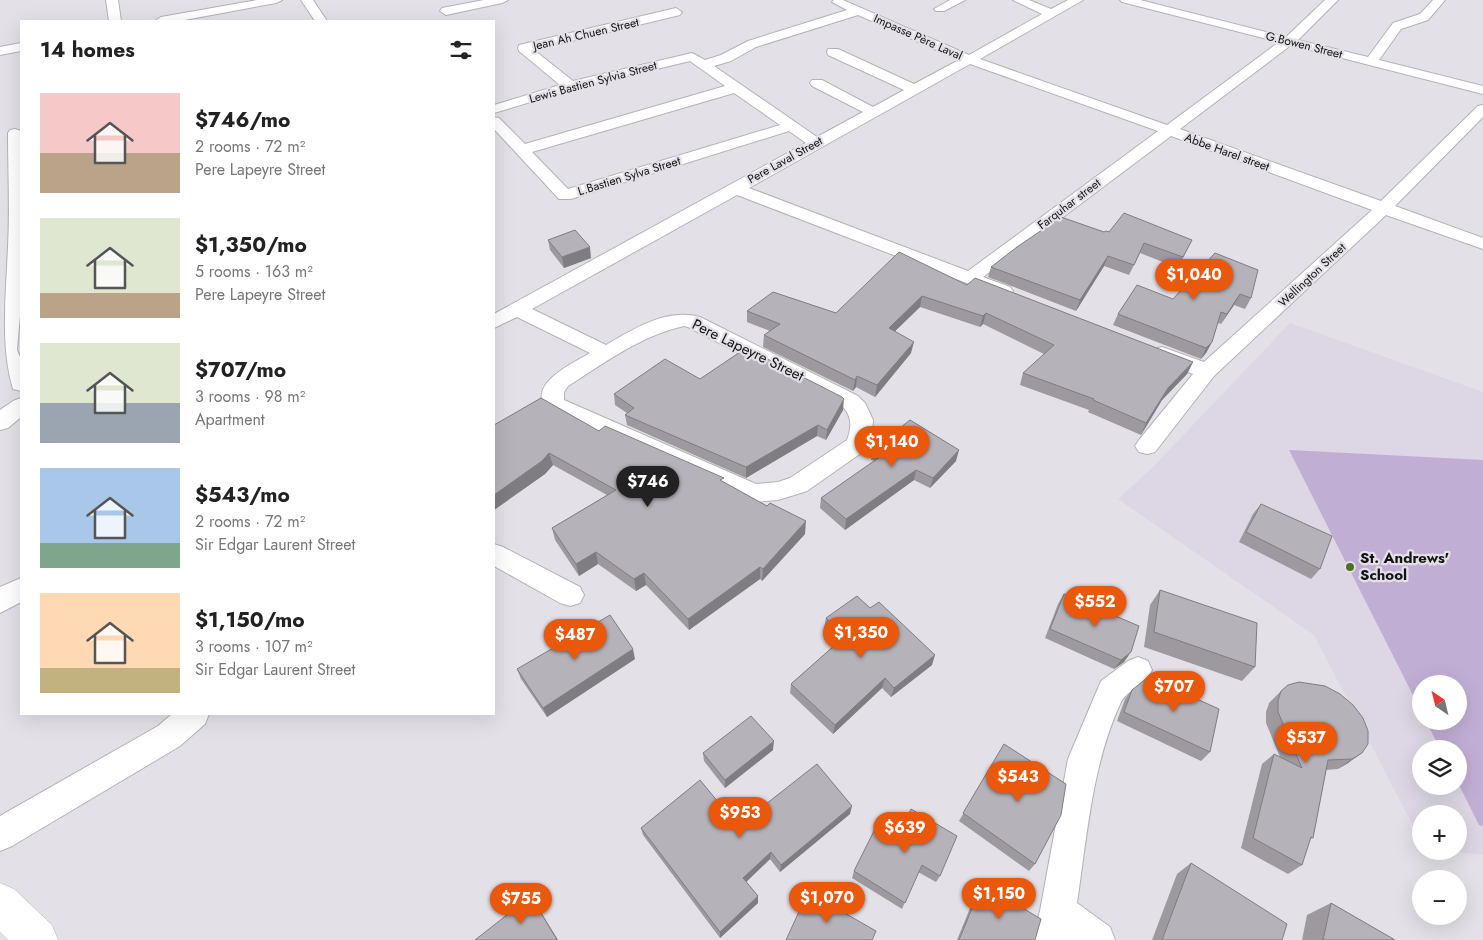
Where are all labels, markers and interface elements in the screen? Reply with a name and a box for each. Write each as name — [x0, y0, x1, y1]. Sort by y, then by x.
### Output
street label: Impasse Père Laval — [871, 9, 965, 65]
street label: Jean Ah Chuen Street — [529, 13, 641, 55]
street label: G.Bowen Street — [1264, 27, 1344, 63]
text: 14 homes — [40, 35, 135, 65]
icon: filters — [447, 36, 475, 64]
street label: Lewis Bastien Sylvia Street — [527, 56, 659, 108]
text: $746/mo — [195, 105, 290, 135]
icon: home — [80, 113, 140, 173]
street label: Abbe Harel street — [1182, 128, 1272, 176]
street label: Pere Laval Street — [744, 132, 826, 188]
text: 2 rooms · 72 m² — [195, 135, 305, 158]
street label: L.Bastien Sylva Street — [575, 152, 683, 200]
text: Pere Lapeyre Street — [195, 158, 325, 181]
street label: Farquhar street — [1034, 174, 1105, 234]
text: $1,350/mo — [195, 230, 307, 260]
icon: home — [80, 238, 140, 298]
street label: Wellington Street — [1274, 239, 1350, 311]
pin: $1,040 — [1153, 258, 1235, 301]
text: 5 rooms · 163 m² — [195, 260, 313, 283]
text: $1,040 — [1166, 263, 1222, 286]
text: Pere Lapeyre Street — [195, 283, 325, 306]
street label: Pere Lapeyre Street — [688, 313, 808, 387]
text: $707/mo — [195, 355, 286, 385]
icon: home — [80, 363, 140, 423]
text: 3 rooms · 98 m² — [195, 385, 305, 408]
text: Apartment — [195, 408, 265, 431]
pin: $1,140 — [851, 426, 933, 468]
text: $1,140 — [865, 430, 919, 453]
pin: $746 — [618, 466, 678, 508]
text: $746 — [627, 470, 669, 493]
text: $543/mo — [195, 480, 290, 510]
icon: home — [80, 488, 140, 548]
text: 2 rooms · 72 m² — [195, 510, 305, 533]
text: Sir Edgar Laurent Street — [195, 533, 355, 556]
place label: St. Andrews' School — [1360, 547, 1449, 586]
marker: St. Andrews' School — [1344, 561, 1356, 573]
pin: $552 — [1065, 586, 1125, 628]
text: $552 — [1074, 590, 1116, 613]
text: $1,150/mo — [195, 605, 305, 635]
icon: home — [80, 613, 140, 673]
pin: $1,350 — [820, 616, 902, 659]
pin: $487 — [545, 618, 605, 661]
text: $1,350 — [834, 621, 888, 644]
text: $487 — [555, 623, 595, 646]
text: 3 rooms · 107 m² — [195, 635, 313, 658]
text: Sir Edgar Laurent Street — [195, 658, 355, 681]
pin: $707 — [1144, 670, 1204, 713]
text: $707 — [1154, 675, 1194, 698]
north arrow — [1412, 675, 1468, 730]
map controls — [1412, 675, 1467, 925]
pin: $537 — [1276, 722, 1336, 764]
text: $537 — [1286, 726, 1326, 749]
button: layers — [1412, 740, 1467, 795]
pin: $543 — [988, 760, 1048, 803]
text: $543 — [997, 765, 1039, 788]
pin: $953 — [710, 796, 770, 839]
text: $953 — [720, 801, 760, 824]
button: + — [1412, 805, 1467, 860]
pin: $639 — [875, 812, 935, 854]
text: $639 — [884, 816, 926, 839]
button: − — [1412, 870, 1467, 925]
pin: $1,150 — [958, 878, 1040, 920]
pin: $755 — [491, 882, 551, 925]
pin: $1,070 — [786, 882, 868, 924]
text: $1,150 — [973, 882, 1025, 905]
text: $1,070 — [800, 886, 854, 909]
text: $755 — [501, 887, 541, 910]

